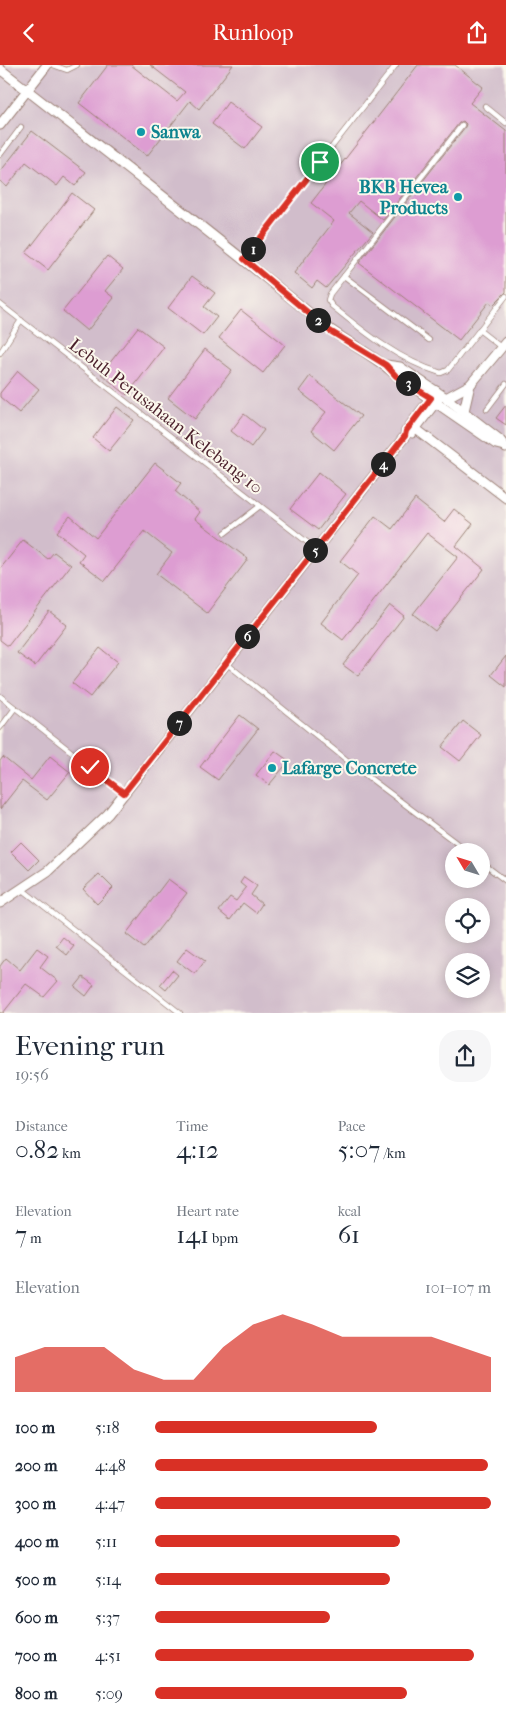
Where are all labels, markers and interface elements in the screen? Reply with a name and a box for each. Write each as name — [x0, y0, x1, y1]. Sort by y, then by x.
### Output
icon: back — [15, 19, 43, 47]
icon: share — [463, 19, 491, 47]
text: Runloop — [212, 20, 294, 46]
place label: Sanwa — [151, 122, 201, 143]
marker: Sanwa — [135, 126, 147, 138]
pin — [299, 141, 341, 183]
icon: arrive — [306, 148, 334, 176]
place label: BKB Hevea Products — [359, 177, 449, 219]
marker: BKB Hevea Products — [452, 191, 464, 203]
pin: 1 — [240, 237, 266, 261]
text: 1 — [251, 241, 256, 258]
pin: 2 — [306, 307, 330, 333]
text: 2 — [315, 312, 322, 329]
street label: Lebuh Perusahaan Kelebang 10 — [65, 334, 267, 499]
pin: 3 — [396, 371, 420, 395]
text: 3 — [406, 375, 411, 392]
pin: 4 — [370, 451, 396, 477]
text: 4 — [379, 456, 388, 473]
pin: 5 — [302, 537, 328, 563]
text: 5 — [312, 542, 319, 559]
pin: 6 — [234, 623, 260, 649]
text: 6 — [244, 628, 251, 645]
pin: 7 — [166, 711, 192, 735]
text: 7 — [176, 715, 183, 732]
pin — [69, 746, 111, 788]
icon: check — [76, 753, 104, 781]
place label: Lafarge Concrete — [282, 758, 417, 779]
marker: Lafarge Concrete — [266, 762, 278, 774]
north arrow — [445, 843, 490, 887]
map controls — [445, 843, 490, 998]
button: locate — [445, 898, 490, 943]
button: layers — [445, 953, 490, 998]
text: Evening run — [15, 1029, 165, 1062]
button: share — [439, 1030, 491, 1082]
text: 19:56 — [15, 1065, 49, 1084]
text: Distance — [15, 1118, 68, 1135]
text: Time — [176, 1118, 208, 1135]
text: Pace — [338, 1118, 366, 1135]
text: 0.82 — [15, 1135, 59, 1164]
text: 4:12 — [176, 1135, 219, 1164]
text: 5:07 — [338, 1135, 380, 1164]
text: km — [59, 1145, 81, 1162]
text: /km — [380, 1145, 406, 1162]
text: Elevation — [15, 1203, 72, 1220]
text: Heart rate — [176, 1203, 239, 1220]
text: kcal — [338, 1203, 361, 1220]
text: 7 — [15, 1220, 27, 1249]
text: 141 — [176, 1220, 209, 1249]
text: 61 — [338, 1220, 360, 1249]
text: m — [27, 1230, 42, 1247]
text: bpm — [209, 1230, 238, 1247]
text: Elevation — [15, 1278, 80, 1297]
text: 101–107 m — [425, 1278, 491, 1297]
text: 100 m — [15, 1418, 55, 1437]
text: 5:18 — [95, 1418, 120, 1437]
text: 200 m — [15, 1456, 58, 1475]
text: 4:48 — [95, 1456, 126, 1475]
text: 300 m — [15, 1494, 56, 1513]
text: 4:47 — [95, 1494, 125, 1513]
text: 400 m — [15, 1532, 59, 1551]
text: 5:11 — [95, 1532, 117, 1551]
text: 500 m — [15, 1570, 56, 1589]
text: 5:14 — [95, 1570, 121, 1589]
text: 600 m — [15, 1608, 58, 1627]
text: 5:37 — [95, 1608, 120, 1627]
text: 700 m — [15, 1646, 57, 1665]
text: 4:51 — [95, 1646, 121, 1665]
text: 800 m — [15, 1684, 57, 1703]
text: 5:09 — [95, 1684, 123, 1703]

